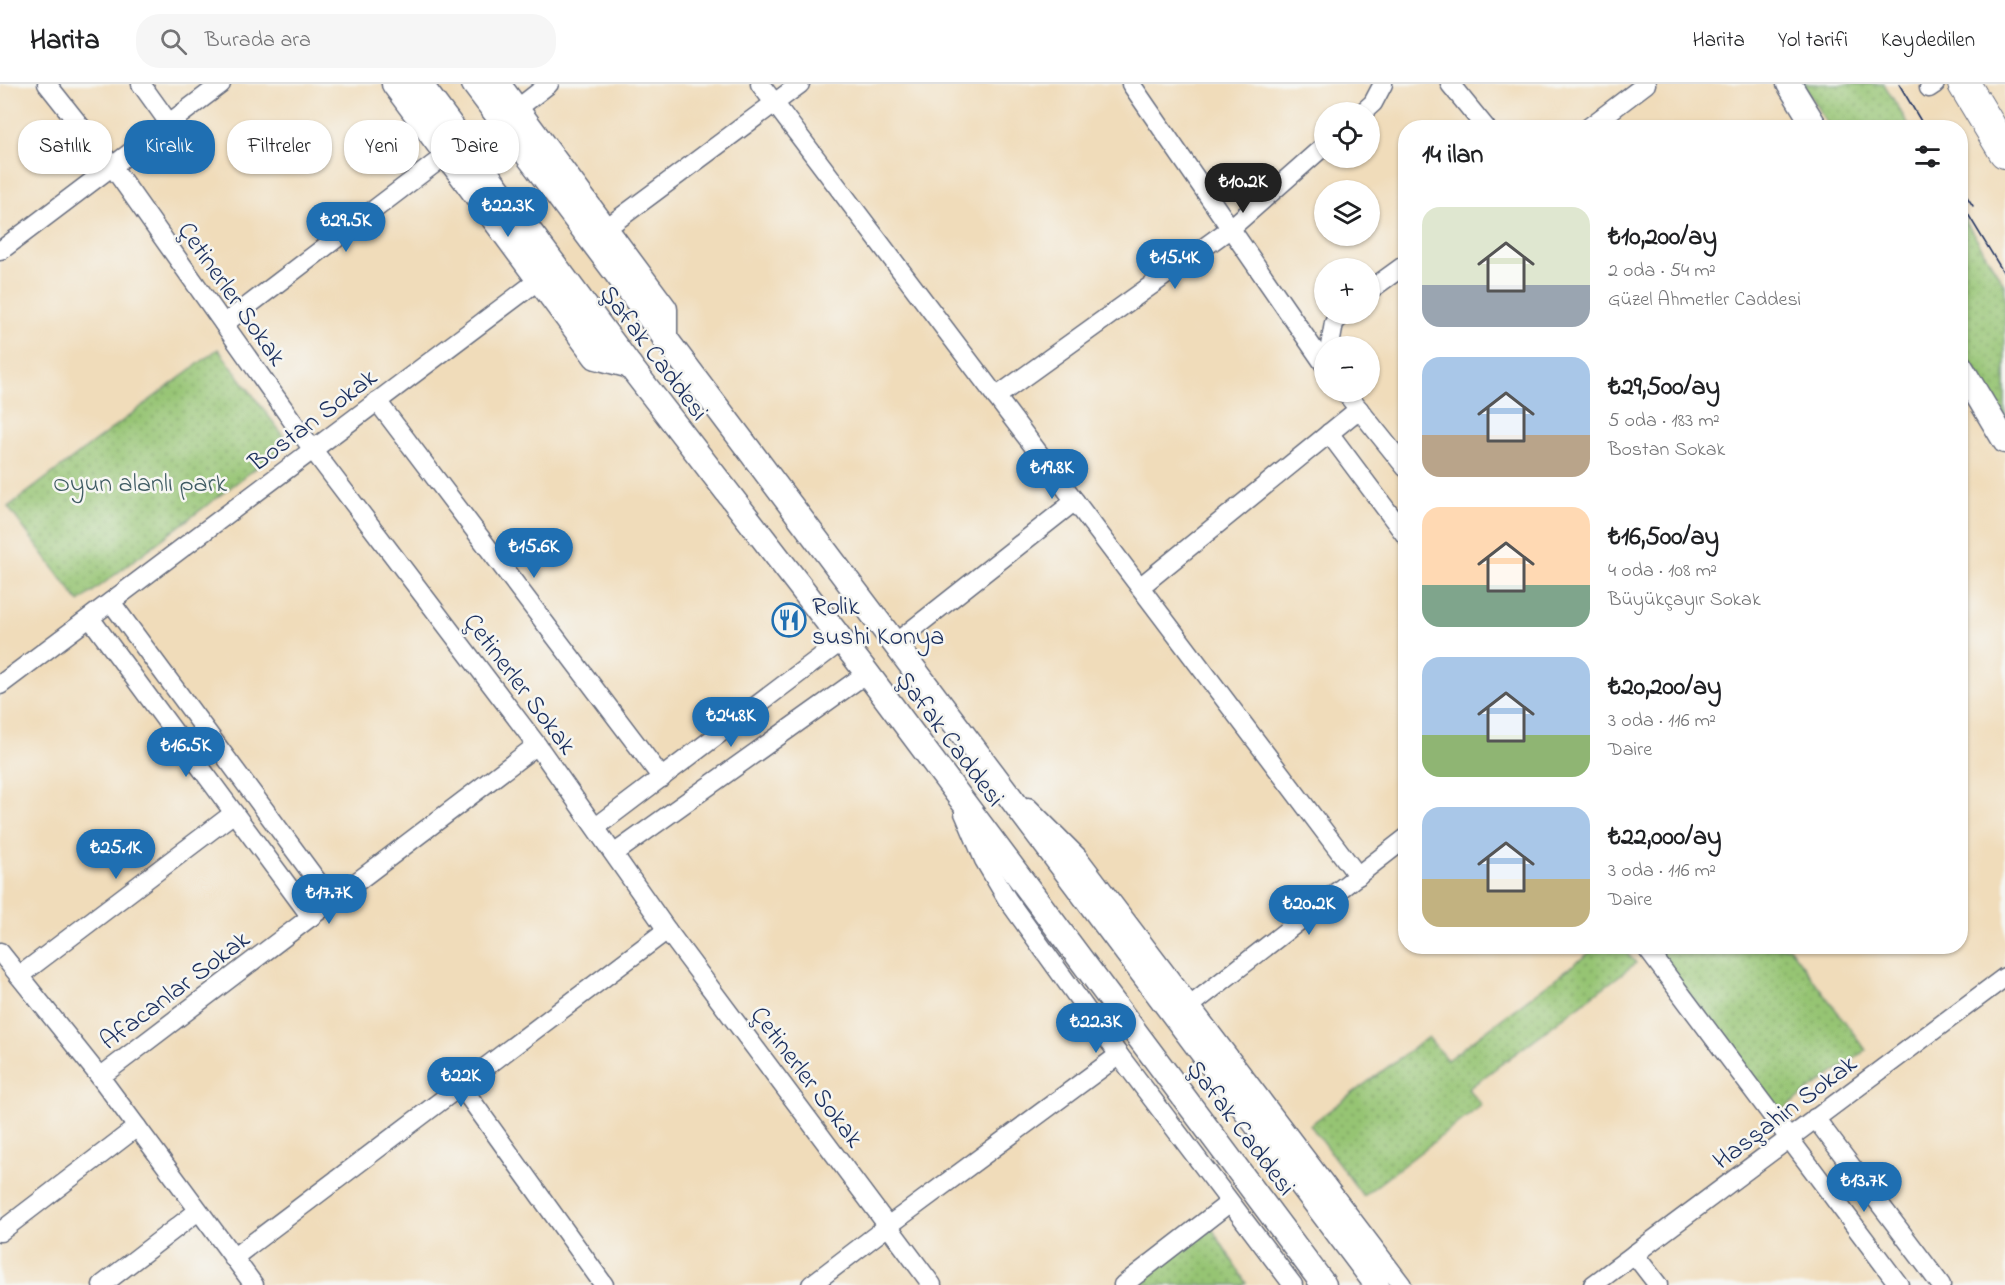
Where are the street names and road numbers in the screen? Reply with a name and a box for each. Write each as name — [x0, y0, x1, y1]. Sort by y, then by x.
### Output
street label: Çetinerler Sokak — [167, 215, 295, 375]
street label: Şafak Caddesi — [589, 278, 716, 430]
street label: Bostan Sokak — [241, 360, 387, 483]
street label: Çetinerler Sokak — [453, 606, 585, 764]
street label: Şafak Caddesi — [885, 664, 1012, 816]
street label: Afacanlar Sokak — [93, 922, 259, 1061]
street label: Çetinerler Sokak — [740, 999, 872, 1157]
street label: Hasşahin Sokak — [1706, 1046, 1867, 1180]
street label: Şafak Caddesi — [1176, 1053, 1303, 1205]

